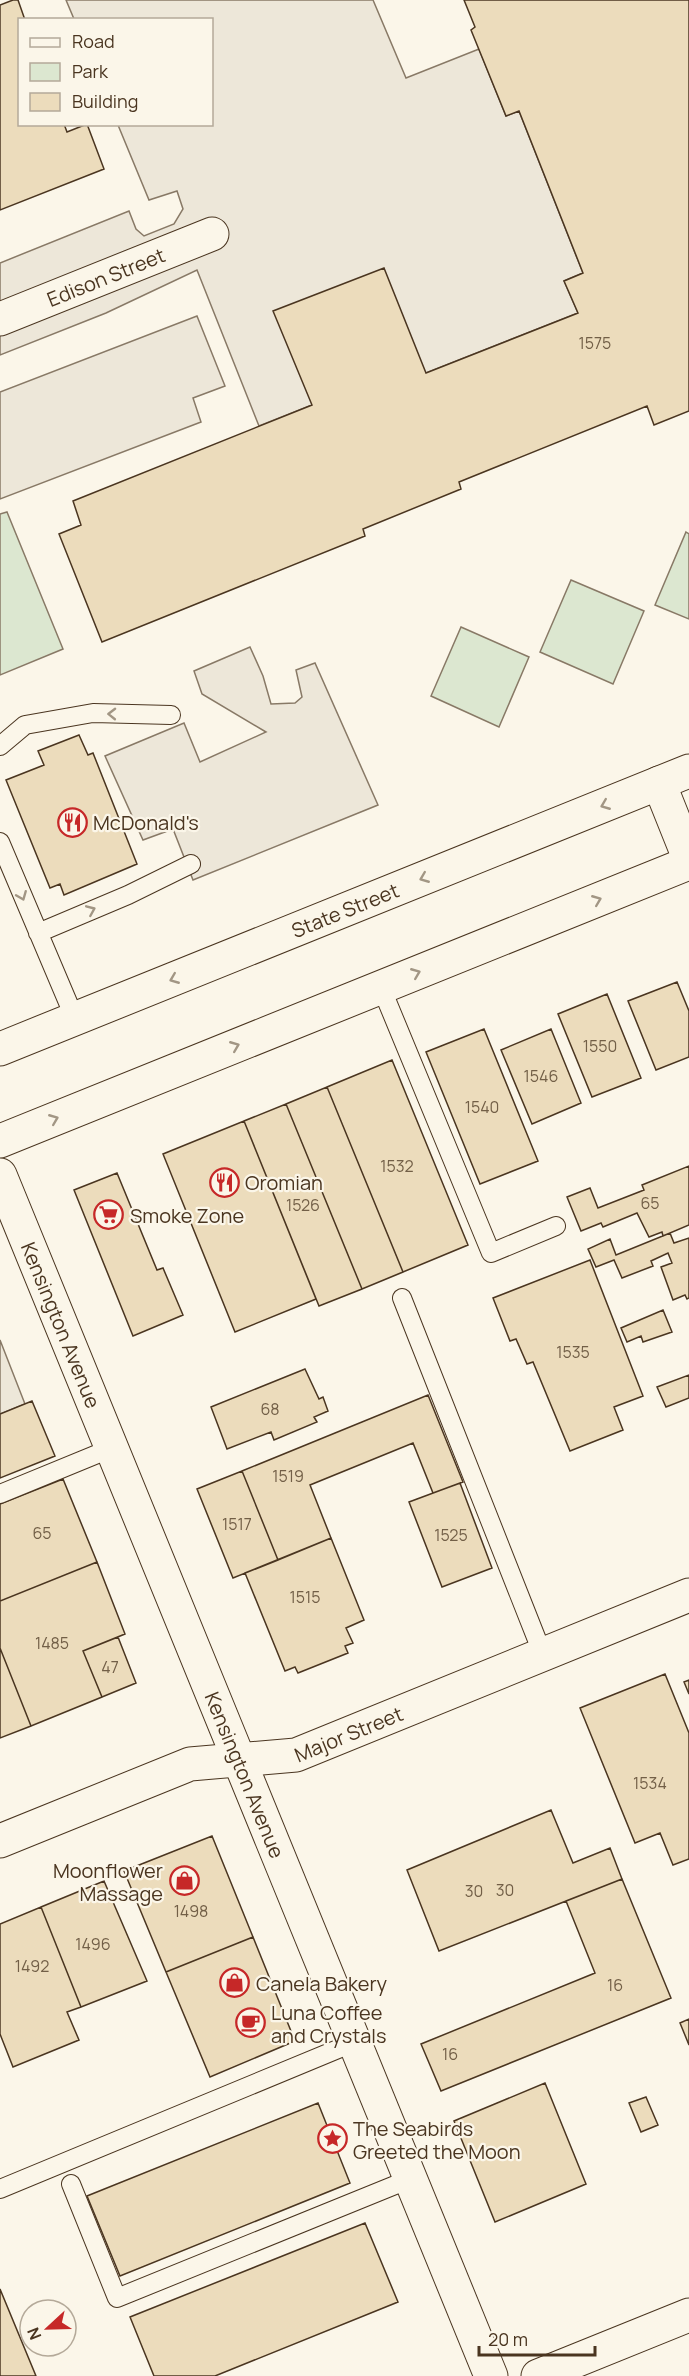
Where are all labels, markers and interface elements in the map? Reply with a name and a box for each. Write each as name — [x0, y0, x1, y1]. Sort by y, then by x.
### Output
legend — [18, 18, 213, 126]
text: Road — [72, 29, 115, 53]
text: Park — [72, 59, 109, 83]
text: Building — [72, 89, 138, 113]
street label: Edison Street — [43, 241, 169, 312]
house number: 1575 — [579, 332, 611, 354]
one-way arrow — [108, 708, 117, 720]
one-way arrow — [600, 798, 611, 810]
restaurant icon: McDonald's — [56, 806, 88, 838]
place label: McDonald's — [93, 809, 199, 836]
one-way arrow — [419, 871, 430, 883]
street label: State Street — [287, 876, 403, 944]
one-way arrow — [15, 890, 27, 901]
one-way arrow — [591, 895, 602, 908]
one-way arrow — [85, 905, 96, 917]
one-way arrow — [410, 968, 421, 980]
one-way arrow — [169, 972, 180, 984]
house number: 1550 — [583, 1035, 617, 1057]
one-way arrow — [229, 1041, 240, 1053]
house number: 1546 — [524, 1065, 558, 1087]
house number: 1540 — [465, 1096, 499, 1118]
one-way arrow — [48, 1114, 59, 1126]
house number: 1532 — [380, 1155, 414, 1177]
restaurant icon: Oromian — [208, 1166, 240, 1198]
place label: Oromian — [245, 1169, 323, 1196]
house number: 65 — [640, 1192, 660, 1214]
house number: 1526 — [286, 1194, 320, 1216]
supermarket icon: Smoke Zone — [93, 1199, 125, 1231]
place label: Smoke Zone — [130, 1202, 244, 1229]
street label: Kensington Avenue — [15, 1238, 107, 1412]
house number: 1535 — [556, 1341, 590, 1363]
house number: 68 — [260, 1398, 280, 1420]
house number: 1519 — [272, 1465, 304, 1487]
house number: 1517 — [222, 1513, 252, 1535]
house number: 65 — [32, 1522, 52, 1544]
house number: 1525 — [434, 1524, 468, 1546]
house number: 1515 — [290, 1586, 320, 1608]
house number: 1485 — [35, 1632, 69, 1654]
house number: 47 — [101, 1656, 119, 1678]
street label: Kensington Avenue — [199, 1688, 291, 1862]
street label: Major Street — [290, 1700, 407, 1768]
house number: 1534 — [633, 1772, 667, 1794]
place label: Moonflower Massage — [53, 1857, 163, 1907]
shop icon: Moonflower Massage — [168, 1865, 200, 1897]
house number: 30 — [496, 1879, 514, 1901]
house number: 30 — [465, 1880, 483, 1902]
house number: 1498 — [174, 1900, 208, 1922]
house number: 1496 — [75, 1933, 111, 1955]
house number: 1492 — [15, 1955, 49, 1977]
shop icon: Canela Bakery — [219, 1967, 251, 1999]
place label: Canela Bakery — [256, 1970, 388, 1997]
house number: 16 — [607, 1974, 623, 1996]
place label: Luna Coffee and Crystals — [271, 1999, 387, 2049]
cafe icon: Luna Coffee and Crystals — [234, 2007, 266, 2039]
house number: 16 — [442, 2043, 458, 2065]
place label: The Seabirds Greeted the Moon — [353, 2115, 521, 2165]
place icon: The Seabirds Greeted the Moon — [316, 2123, 348, 2155]
north arrow — [18, 2298, 78, 2358]
scale bar — [479, 2319, 594, 2357]
text: N — [22, 2324, 46, 2343]
text: 20 m — [488, 2327, 528, 2351]

